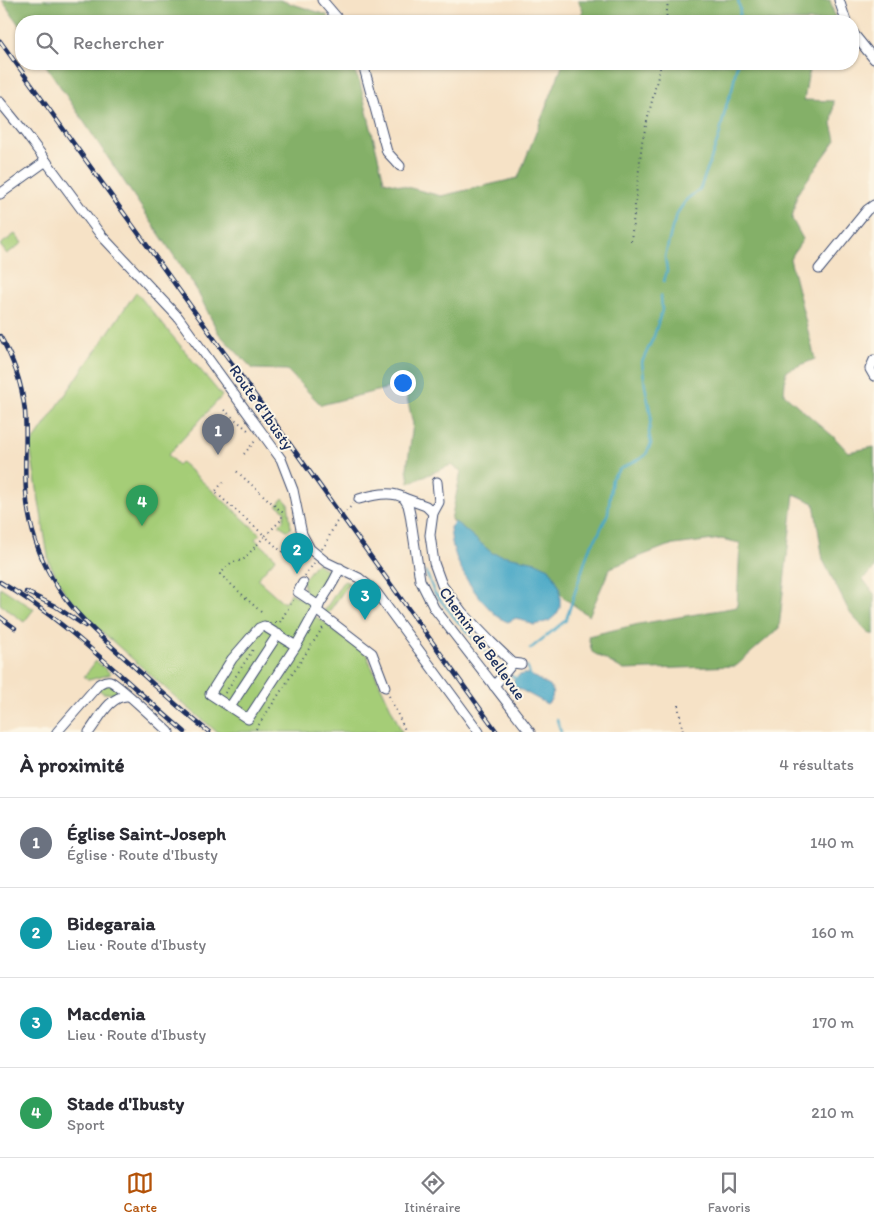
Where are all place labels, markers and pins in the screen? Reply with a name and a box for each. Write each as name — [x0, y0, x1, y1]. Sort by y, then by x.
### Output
pin: 1 — [202, 414, 234, 455]
pin: 4 — [126, 485, 158, 526]
pin: 2 — [281, 533, 313, 574]
pin: 3 — [349, 579, 381, 620]

